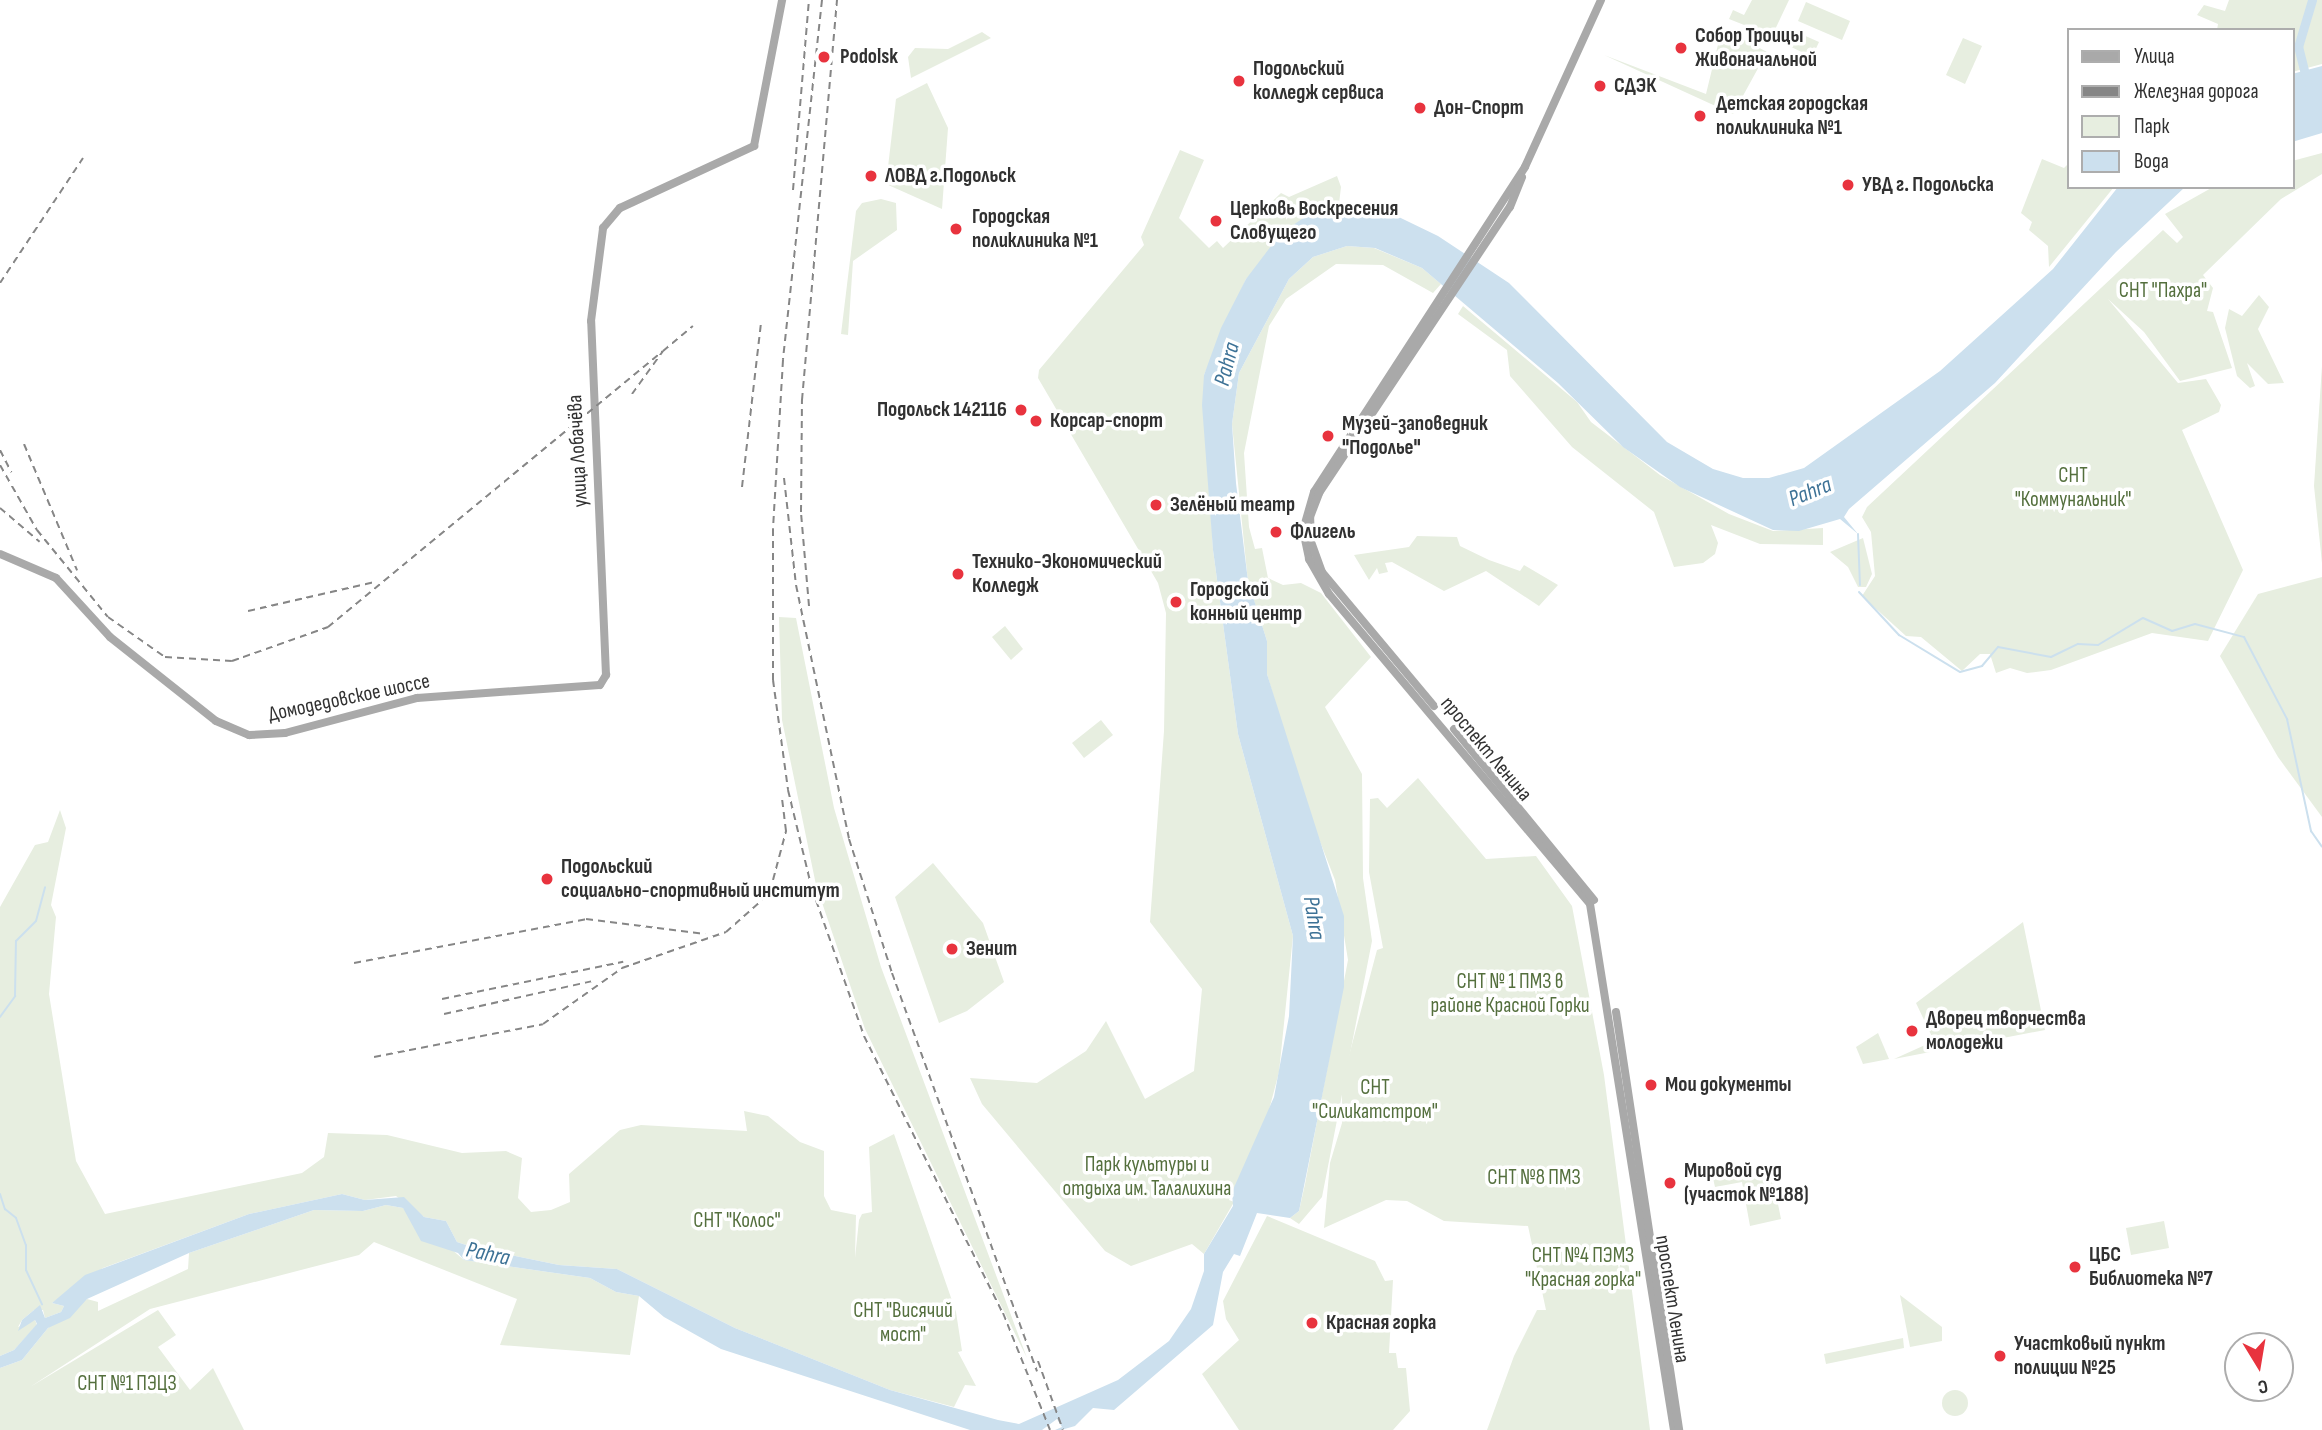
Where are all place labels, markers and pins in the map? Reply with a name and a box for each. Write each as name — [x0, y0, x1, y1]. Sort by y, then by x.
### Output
place label: Собор Троицы Живоначальной — [1695, 23, 1817, 73]
marker: Собор Троицы Живоначальной — [1673, 40, 1689, 56]
place label: Podolsk — [840, 44, 898, 70]
marker: Podolsk — [814, 47, 834, 67]
place label: Подольский колледж сервиса — [1253, 56, 1384, 106]
marker: Подольский колледж сервиса — [1231, 73, 1247, 89]
place label: СДЭК — [1614, 73, 1656, 99]
marker: СДЭК — [1592, 78, 1608, 94]
place label: Детская городская поликлиника №1 — [1716, 91, 1868, 141]
place label: Дон-Спорт — [1434, 95, 1524, 121]
marker: Дон-Спорт — [1412, 100, 1428, 116]
marker: Детская городская поликлиника №1 — [1690, 106, 1710, 126]
place label: ЛОВД г.Подольск — [885, 163, 1016, 189]
marker: ЛОВД г.Подольск — [863, 168, 879, 184]
place label: УВД г. Подольска — [1862, 172, 1994, 198]
marker: УВД г. Подольска — [1840, 177, 1856, 193]
place label: Церковь Воскресения Словущего — [1230, 196, 1398, 246]
place label: Городская поликлиника №1 — [972, 204, 1098, 254]
marker: Церковь Воскресения Словущего — [1208, 213, 1224, 229]
marker: Городская поликлиника №1 — [946, 219, 966, 239]
place label: Подольск 142116 — [877, 397, 1007, 423]
marker: Подольск 142116 — [1013, 402, 1029, 418]
place label: Корсар-спорт — [1050, 408, 1163, 434]
place label: Музей-заповедник "Подолье" — [1342, 411, 1488, 461]
marker: Корсар-спорт — [1028, 413, 1044, 429]
marker: Музей-заповедник "Подолье" — [1320, 428, 1336, 444]
place label: Зелёный театр — [1170, 492, 1295, 518]
marker: Зелёный театр — [1148, 497, 1164, 513]
place label: Флигель — [1290, 519, 1356, 545]
marker: Флигель — [1268, 524, 1284, 540]
place label: Технико-Экономический Колледж — [972, 549, 1162, 599]
marker: Технико-Экономический Колледж — [950, 566, 966, 582]
place label: Городской конный центр — [1190, 577, 1302, 627]
marker: Городской конный центр — [1168, 594, 1184, 610]
place label: Подольский социально-спортивный институт — [561, 854, 840, 904]
marker: Подольский социально-спортивный институт — [539, 871, 555, 887]
place label: Зенит — [966, 936, 1017, 962]
marker: Зенит — [944, 941, 960, 957]
place label: Дворец творчества молодежи — [1926, 1006, 2086, 1056]
marker: Дворец творчества молодежи — [1904, 1023, 1920, 1039]
place label: Мои документы — [1665, 1072, 1792, 1098]
marker: Мои документы — [1643, 1077, 1659, 1093]
place label: Мировой суд (участок №188) — [1684, 1158, 1809, 1208]
marker: Мировой суд (участок №188) — [1662, 1175, 1678, 1191]
place label: ЦБС Библиотека №7 — [2089, 1242, 2213, 1292]
marker: ЦБС Библиотека №7 — [2067, 1259, 2083, 1275]
place label: Красная горка — [1326, 1310, 1436, 1336]
marker: Красная горка — [1304, 1315, 1320, 1331]
place label: Участковый пункт полиции №25 — [2014, 1331, 2165, 1381]
marker: Участковый пункт полиции №25 — [1992, 1348, 2008, 1364]

